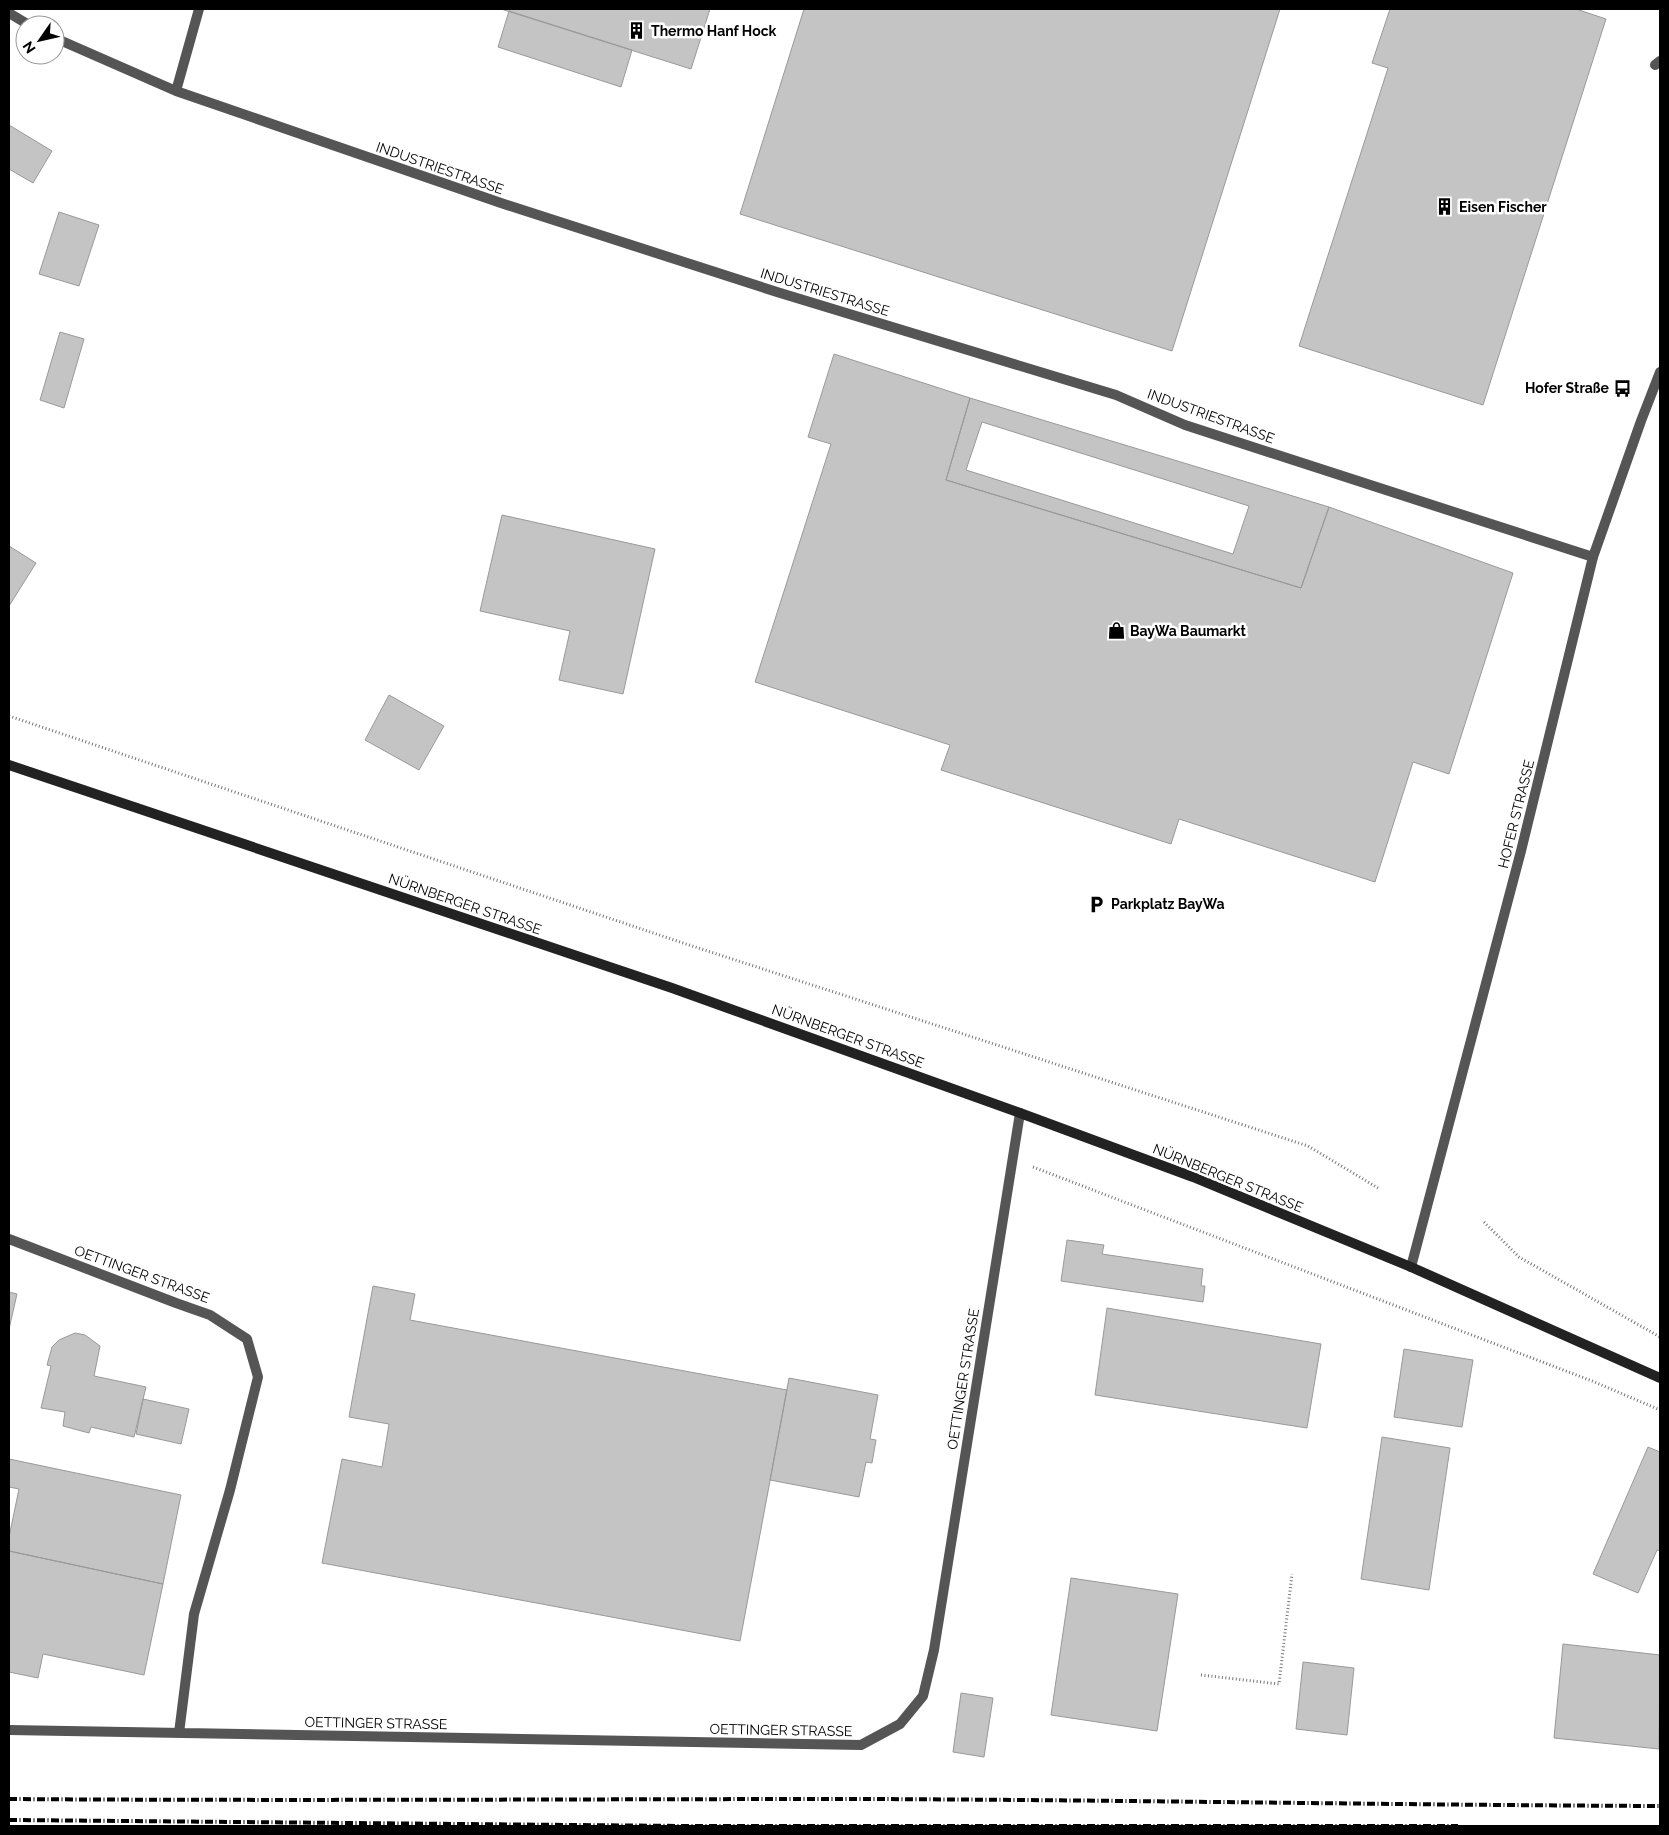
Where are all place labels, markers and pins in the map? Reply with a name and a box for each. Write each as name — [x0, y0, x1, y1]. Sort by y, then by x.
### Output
building icon: Thermo Hanf Hock — [627, 21, 647, 41]
place label: Thermo Hanf Hock — [651, 23, 777, 39]
building icon: Eisen Fischer — [1435, 197, 1455, 217]
place label: Eisen Fischer — [1459, 199, 1547, 215]
bus stop icon: Hofer Straße — [1613, 378, 1633, 398]
place label: Hofer Straße — [1525, 380, 1610, 396]
shop icon: BayWa Baumarkt — [1106, 621, 1126, 641]
place label: BayWa Baumarkt — [1130, 623, 1247, 639]
parking icon: Parkplatz BayWa — [1087, 894, 1107, 914]
place label: Parkplatz BayWa — [1111, 896, 1225, 912]

